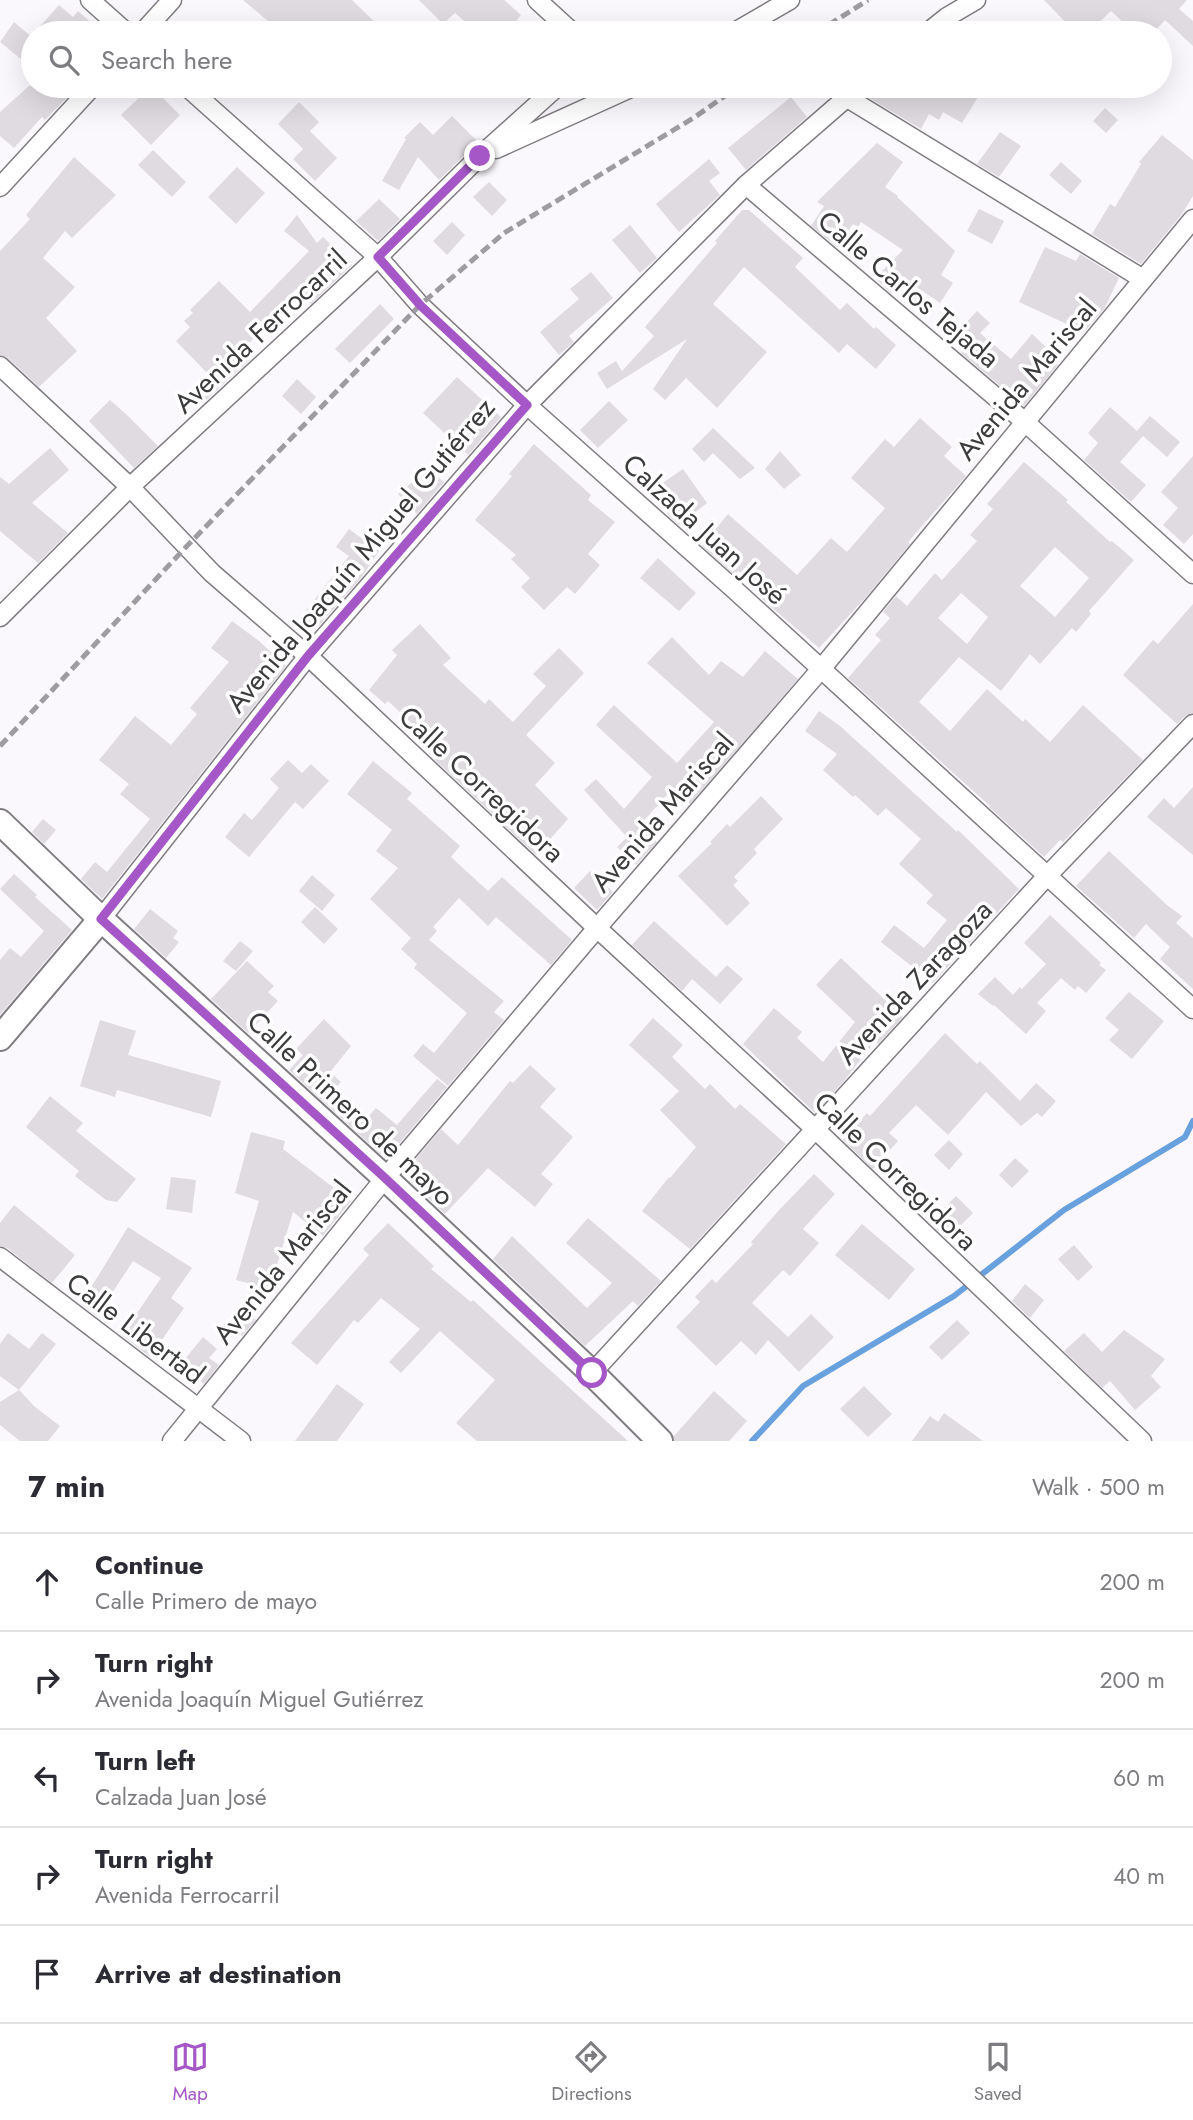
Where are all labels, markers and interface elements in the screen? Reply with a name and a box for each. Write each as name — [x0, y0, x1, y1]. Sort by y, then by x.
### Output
search box — [21, 21, 1172, 98]
icon: search — [45, 41, 83, 79]
text: Search here — [101, 41, 233, 79]
route end — [464, 140, 495, 171]
street label: Calle Carlos Tejada — [809, 201, 1009, 378]
street label: Avenida Ferrocarril — [164, 240, 356, 423]
street label: Avenida Mariscal — [946, 289, 1107, 469]
street label: Avenida Joaquín Miguel Gutiérrez — [216, 389, 505, 722]
street label: Calzada Juan José — [613, 444, 796, 615]
street label: Calle Corregidora — [390, 697, 574, 872]
street label: Avenida Mariscal — [581, 723, 744, 902]
street label: Avenida Zaragoza — [827, 891, 1002, 1074]
street label: Calle Primero de mayo — [238, 1001, 463, 1216]
street label: Calle Corregidora — [805, 1082, 987, 1260]
street label: Avenida Mariscal — [203, 1171, 362, 1353]
street label: Calle Libertad — [58, 1263, 214, 1394]
route start — [576, 1357, 607, 1388]
text: 7 min — [28, 1465, 105, 1508]
text: Walk · 500 m — [1032, 1470, 1165, 1504]
text: Continue — [95, 1546, 204, 1584]
icon: ahead — [28, 1563, 66, 1601]
text: 200 m — [1099, 1565, 1165, 1599]
text: Calle Primero de mayo — [95, 1584, 317, 1618]
text: Turn right — [95, 1644, 213, 1682]
icon: right — [28, 1661, 66, 1699]
text: 200 m — [1099, 1663, 1165, 1697]
text: Avenida Joaquín Miguel Gutiérrez — [95, 1682, 424, 1716]
text: Turn left — [95, 1742, 195, 1780]
icon: left — [28, 1759, 66, 1797]
text: 60 m — [1113, 1761, 1165, 1795]
text: Calzada Juan José — [95, 1780, 267, 1814]
text: Turn right — [95, 1840, 213, 1878]
icon: right — [28, 1857, 66, 1895]
text: 40 m — [1113, 1859, 1165, 1893]
text: Avenida Ferrocarril — [95, 1878, 280, 1912]
icon: arrive — [28, 1955, 66, 1993]
text: Arrive at destination — [95, 1955, 342, 1993]
tab: Map — [171, 2038, 209, 2107]
tab: Directions — [551, 2038, 632, 2107]
tab: Saved — [974, 2038, 1022, 2107]

